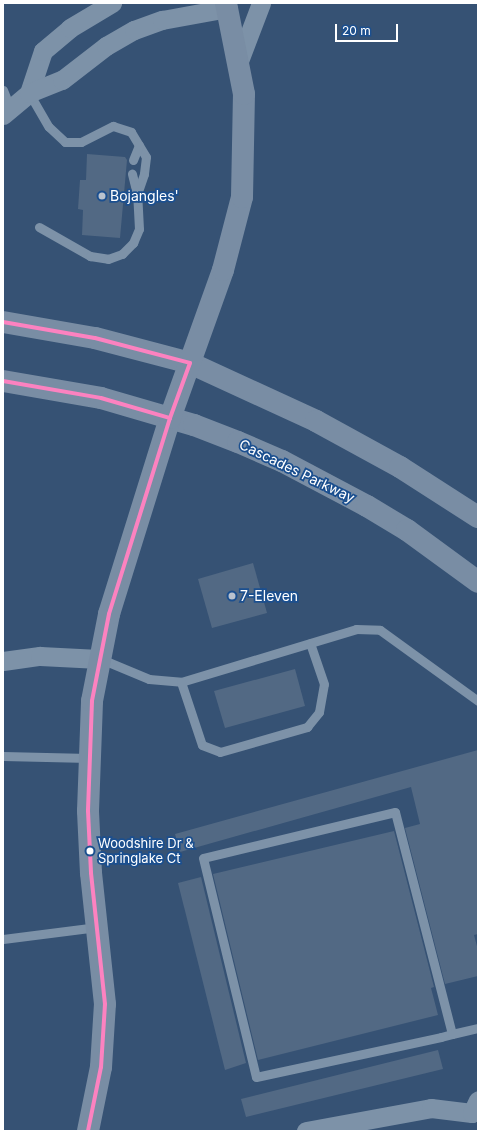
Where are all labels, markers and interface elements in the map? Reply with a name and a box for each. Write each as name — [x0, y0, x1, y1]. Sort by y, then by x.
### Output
scale bar — [337, 16, 400, 42]
text: 20 m — [342, 23, 371, 38]
place label: Bojangles' — [110, 188, 179, 204]
marker: Bojangles' — [97, 191, 107, 201]
street label: Cascades Parkway — [236, 436, 358, 506]
place label: 7-Eleven — [240, 588, 298, 604]
marker: 7-Eleven — [227, 591, 237, 601]
place label: Woodshire Dr & Springlake Ct — [98, 836, 194, 867]
marker: Woodshire Dr & Springlake Ct — [85, 846, 95, 856]

